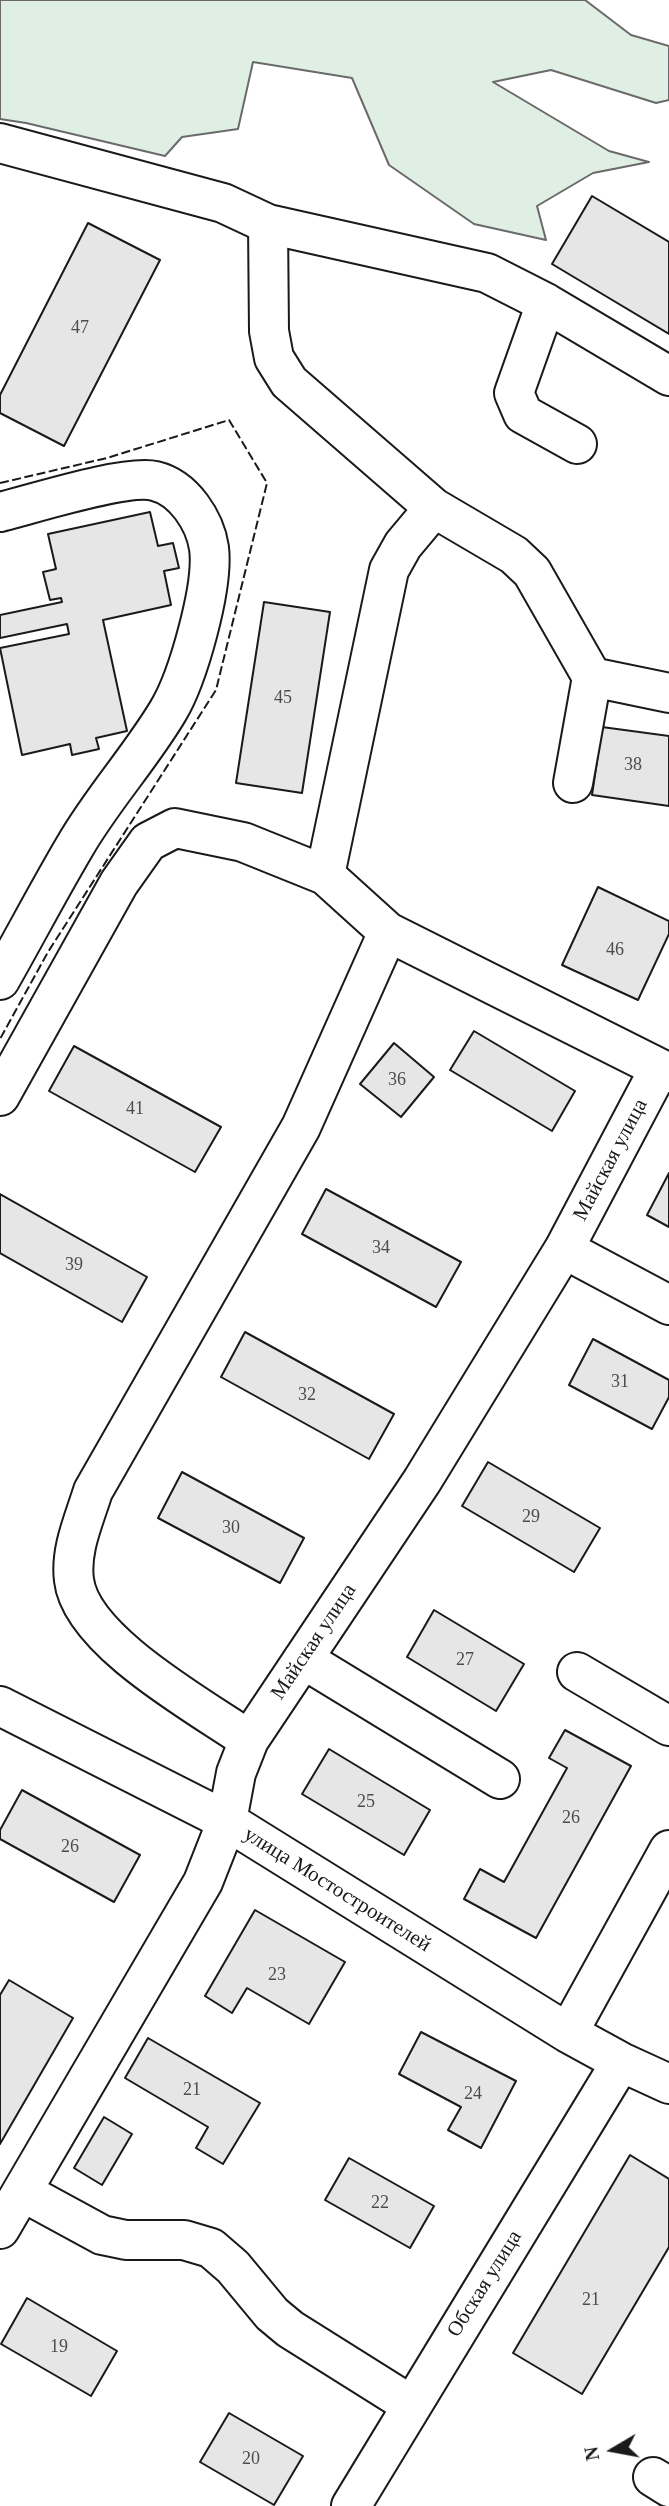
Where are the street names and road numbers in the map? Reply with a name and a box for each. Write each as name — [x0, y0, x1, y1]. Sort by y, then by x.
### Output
street label: Майская улица — [568, 1095, 654, 1225]
street label: Майская улица — [266, 1579, 362, 1705]
street label: улица Мостостроителей — [239, 1822, 435, 1958]
street label: Обская улица — [442, 2226, 528, 2342]

